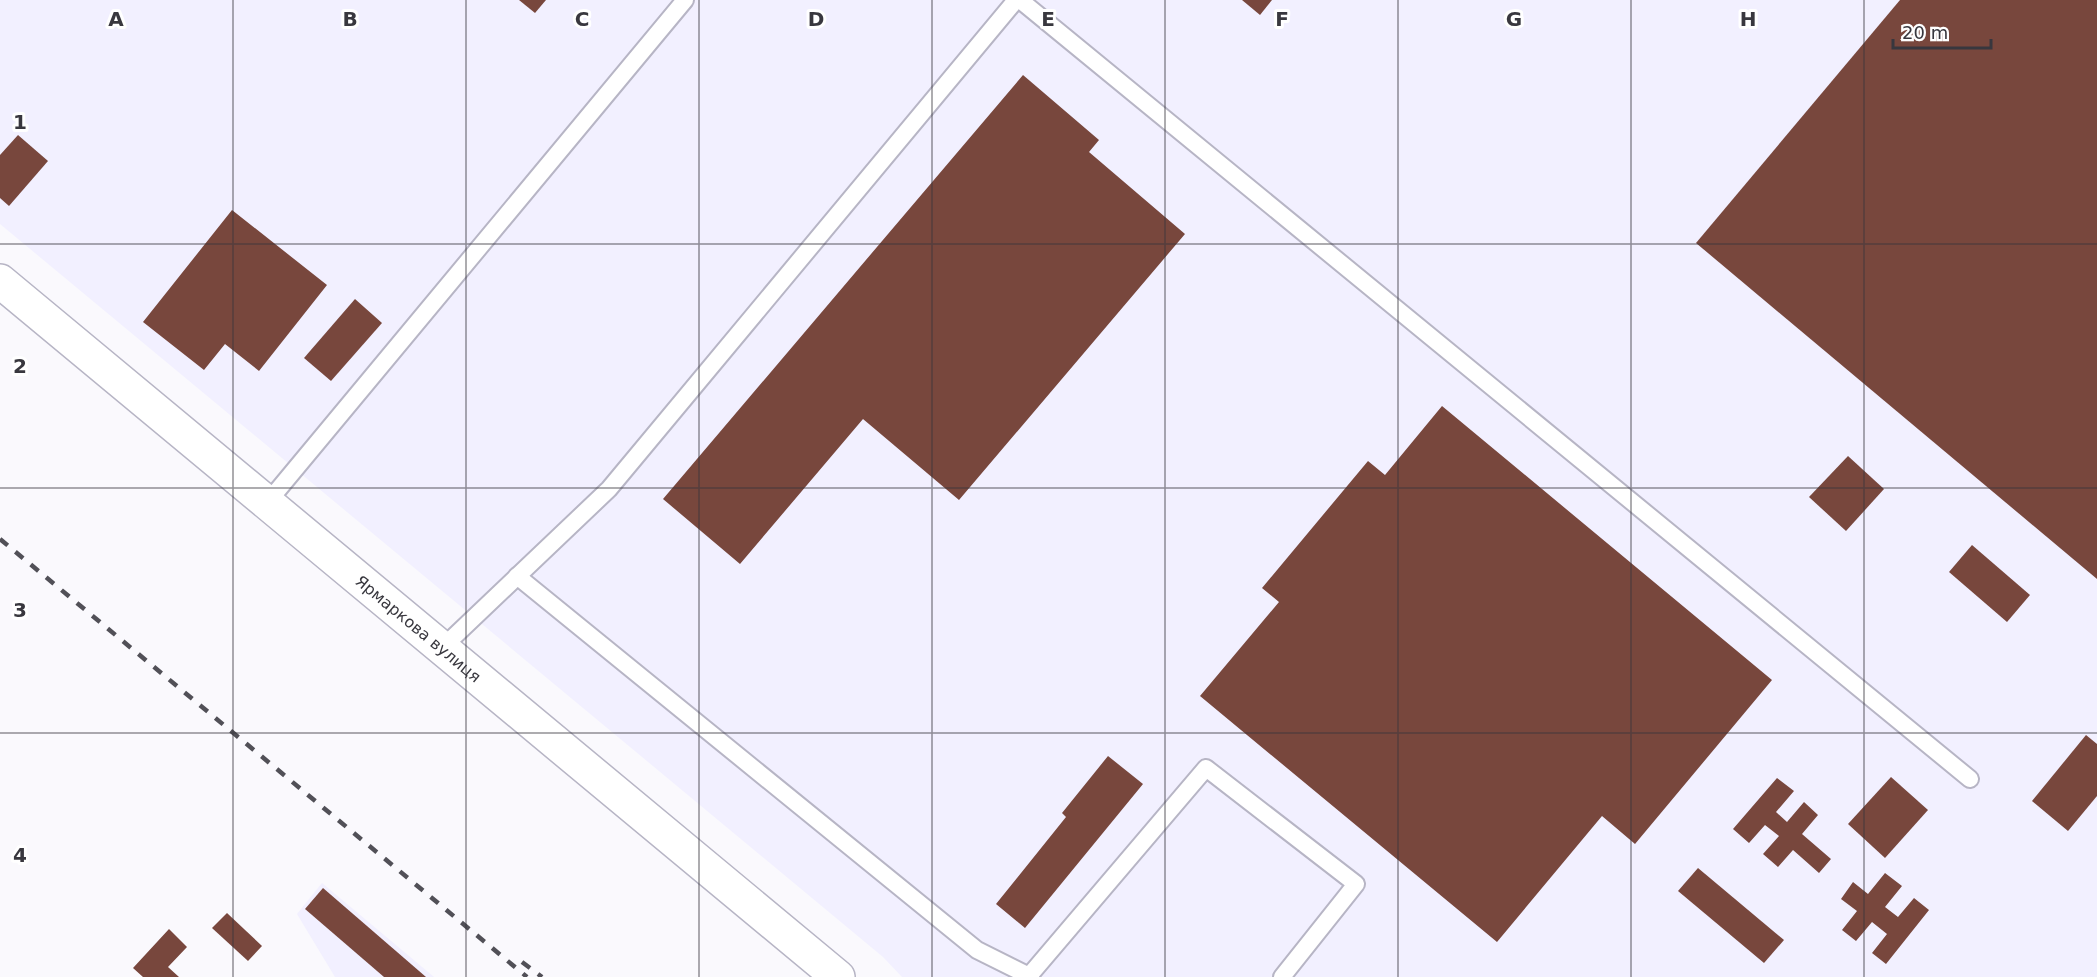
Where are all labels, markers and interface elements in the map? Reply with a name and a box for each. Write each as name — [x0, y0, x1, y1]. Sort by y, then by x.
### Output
text: A — [108, 7, 124, 31]
text: B — [342, 7, 358, 31]
text: C — [575, 7, 589, 31]
text: D — [808, 7, 824, 31]
text: E — [1041, 7, 1055, 31]
text: F — [1275, 7, 1289, 31]
text: G — [1506, 7, 1522, 31]
text: H — [1740, 7, 1756, 31]
scale bar — [1893, 12, 1990, 50]
text: 20 m — [1902, 22, 1948, 43]
text: 1 — [13, 110, 27, 134]
text: 2 — [13, 354, 27, 378]
street label: Ярмаркова вулиця — [352, 571, 485, 686]
text: 3 — [13, 598, 27, 622]
text: 4 — [13, 843, 27, 867]

